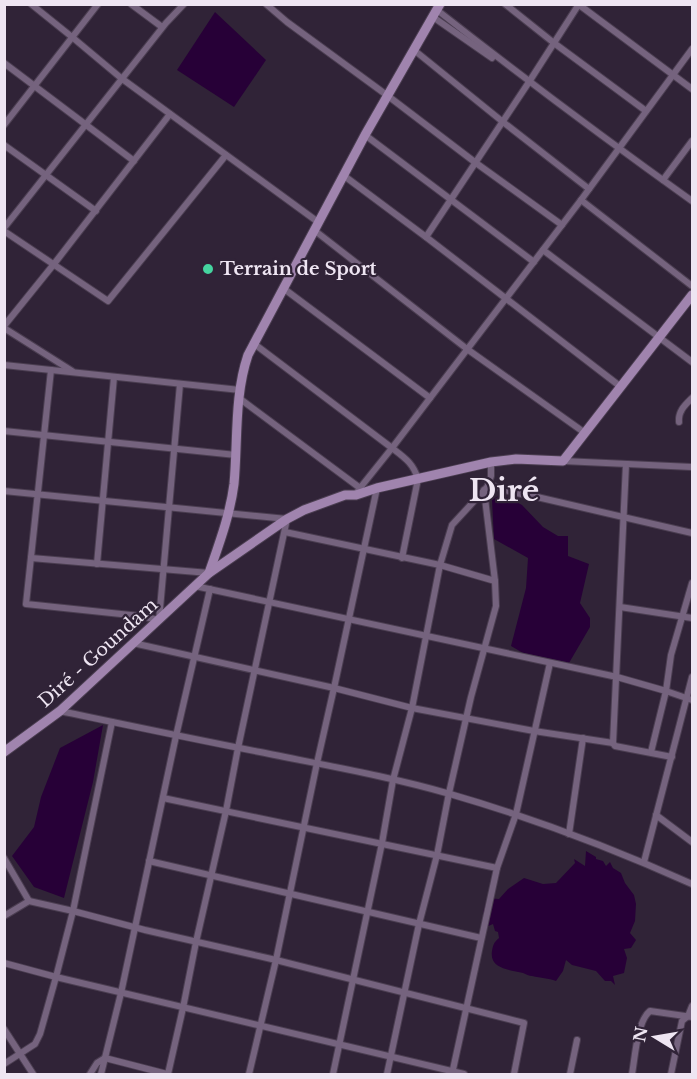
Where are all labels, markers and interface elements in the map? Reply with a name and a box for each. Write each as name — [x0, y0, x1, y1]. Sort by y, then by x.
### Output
place label: Terrain de Sport — [220, 258, 377, 280]
marker: Terrain de Sport — [201, 262, 215, 276]
district label: Diré — [469, 472, 539, 509]
street label: Diré - Goundam — [34, 594, 162, 712]
north arrow — [625, 1007, 685, 1067]
text: N — [629, 1025, 652, 1043]

